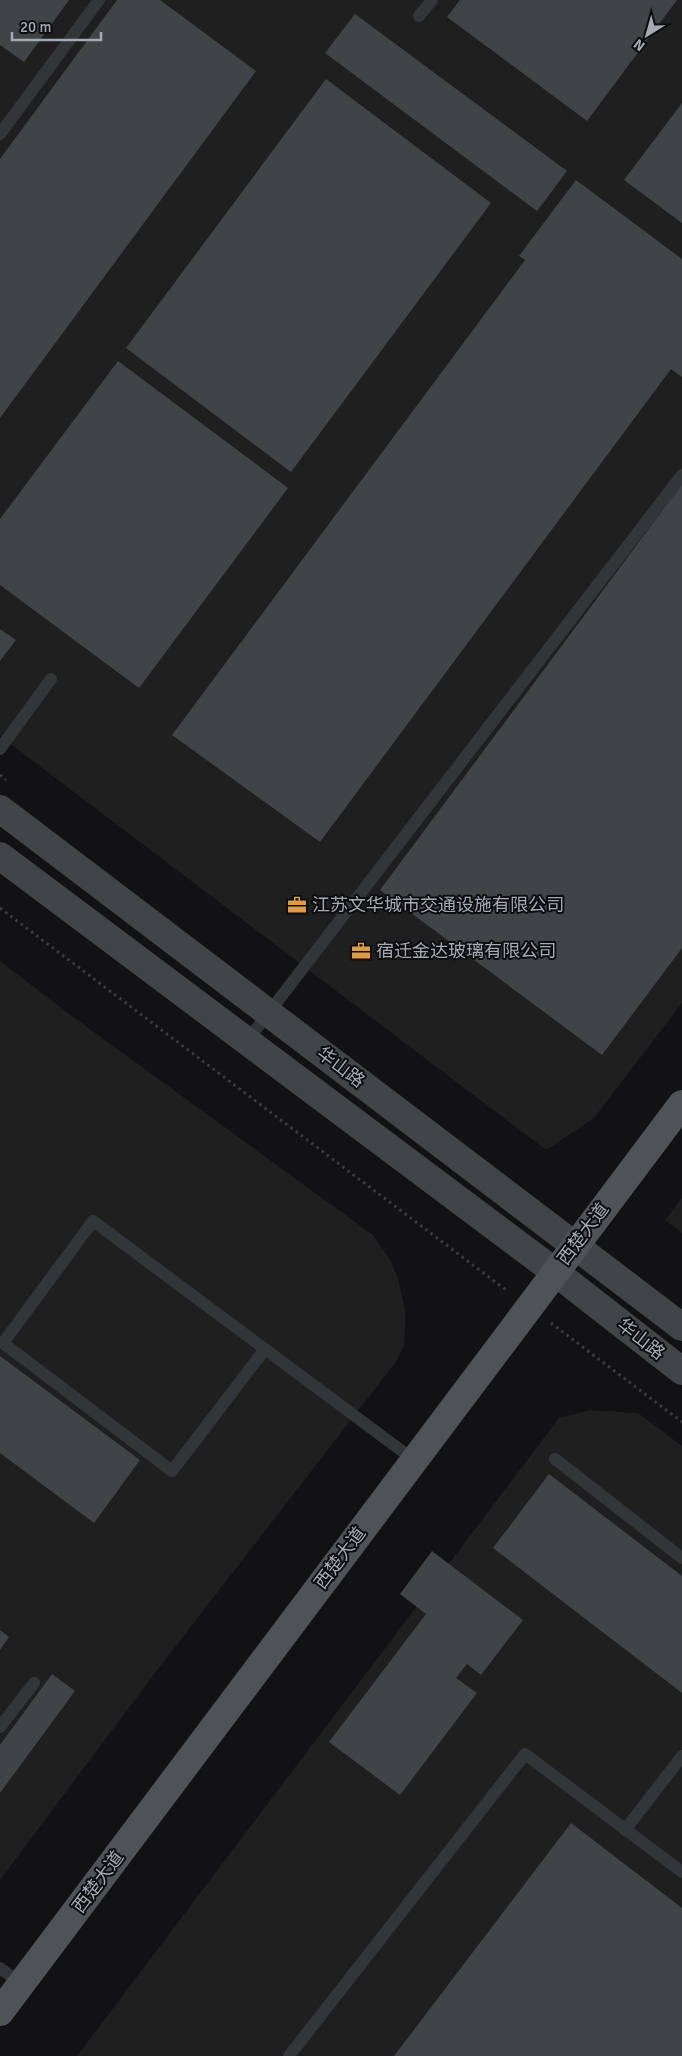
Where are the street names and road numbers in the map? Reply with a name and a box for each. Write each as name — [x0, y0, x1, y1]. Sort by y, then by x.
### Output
street label: 华山路 — [313, 1042, 369, 1092]
street label: 西楚大道 — [553, 1199, 613, 1269]
street label: 华山路 — [613, 1314, 669, 1364]
street label: 西楚大道 — [310, 1523, 370, 1593]
street label: 西楚大道 — [68, 1847, 128, 1917]

